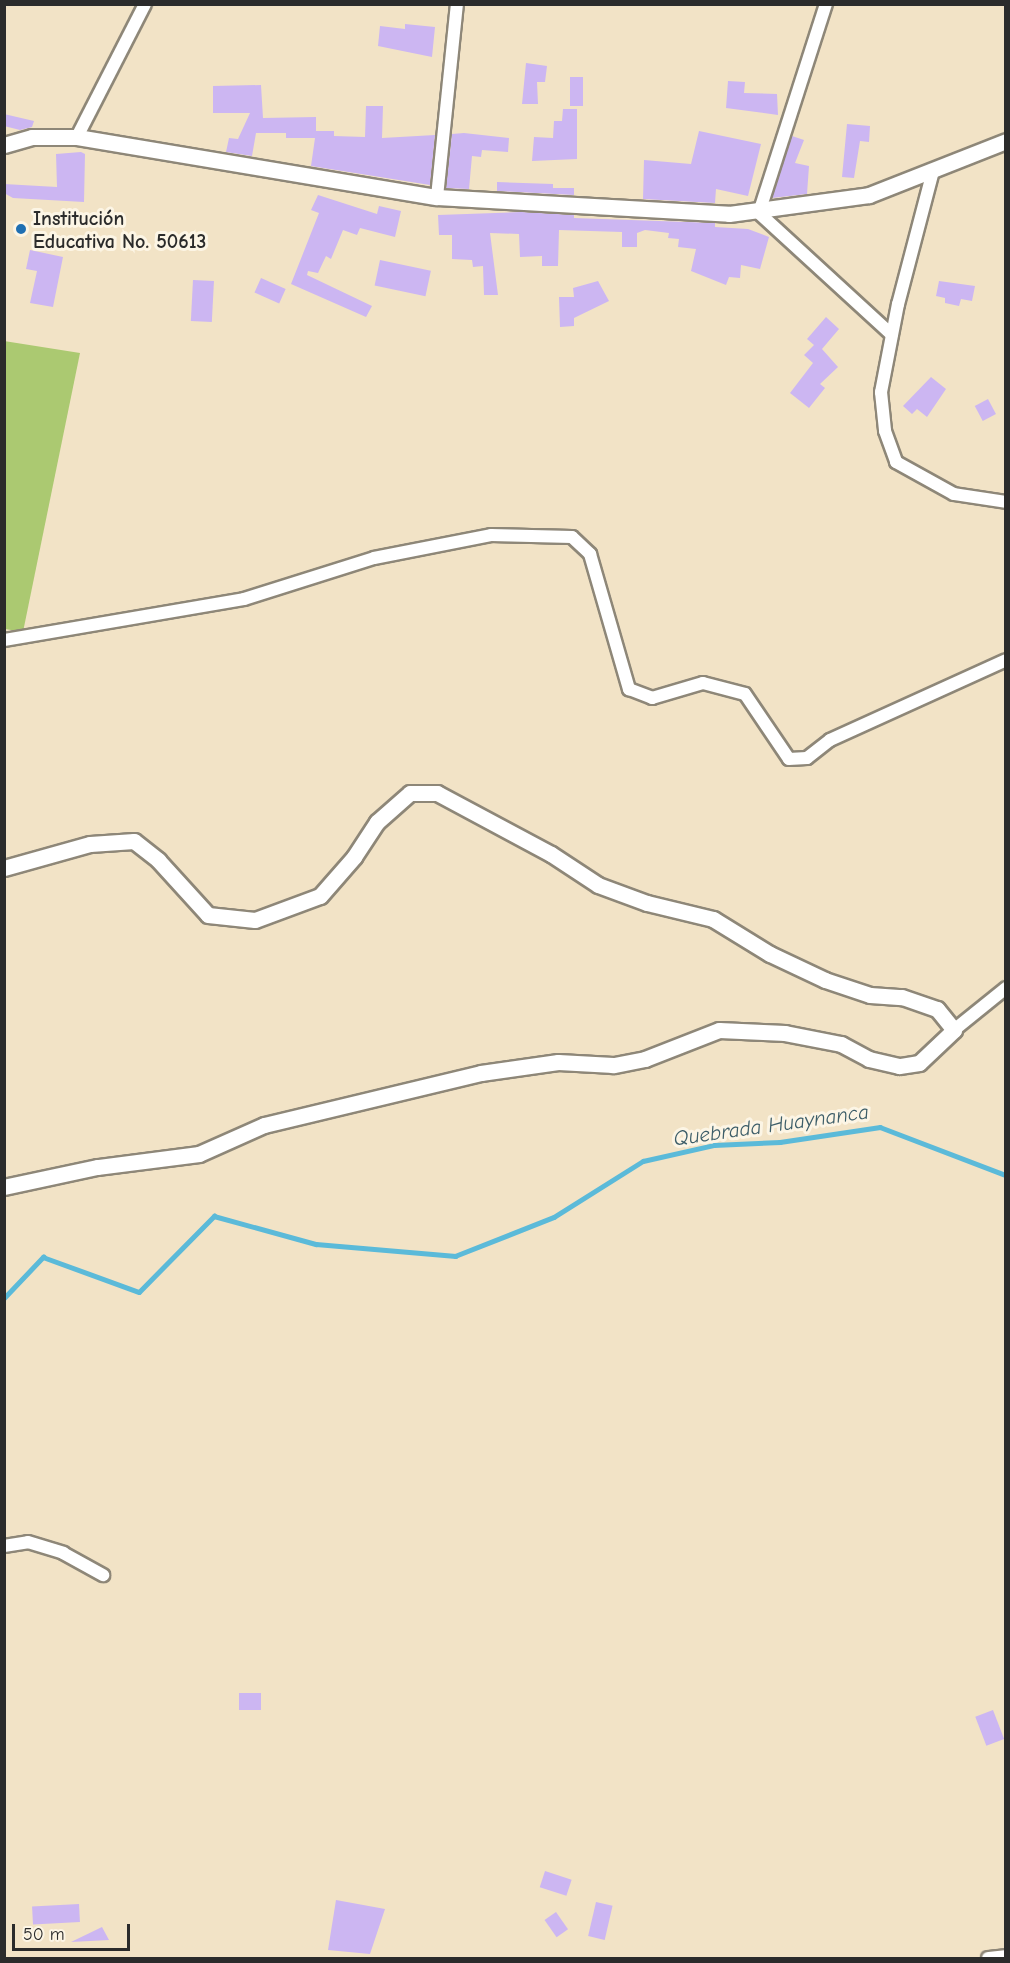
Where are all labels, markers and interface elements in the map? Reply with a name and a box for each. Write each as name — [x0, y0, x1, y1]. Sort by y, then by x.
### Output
place label: Institución Educativa No. 50613 — [33, 206, 206, 253]
marker: Institución Educativa No. 50613 — [14, 222, 28, 236]
water label: Quebrada Huaynanca — [672, 1099, 870, 1151]
scale bar — [15, 1912, 134, 1950]
text: 50 m — [23, 1924, 65, 1945]

